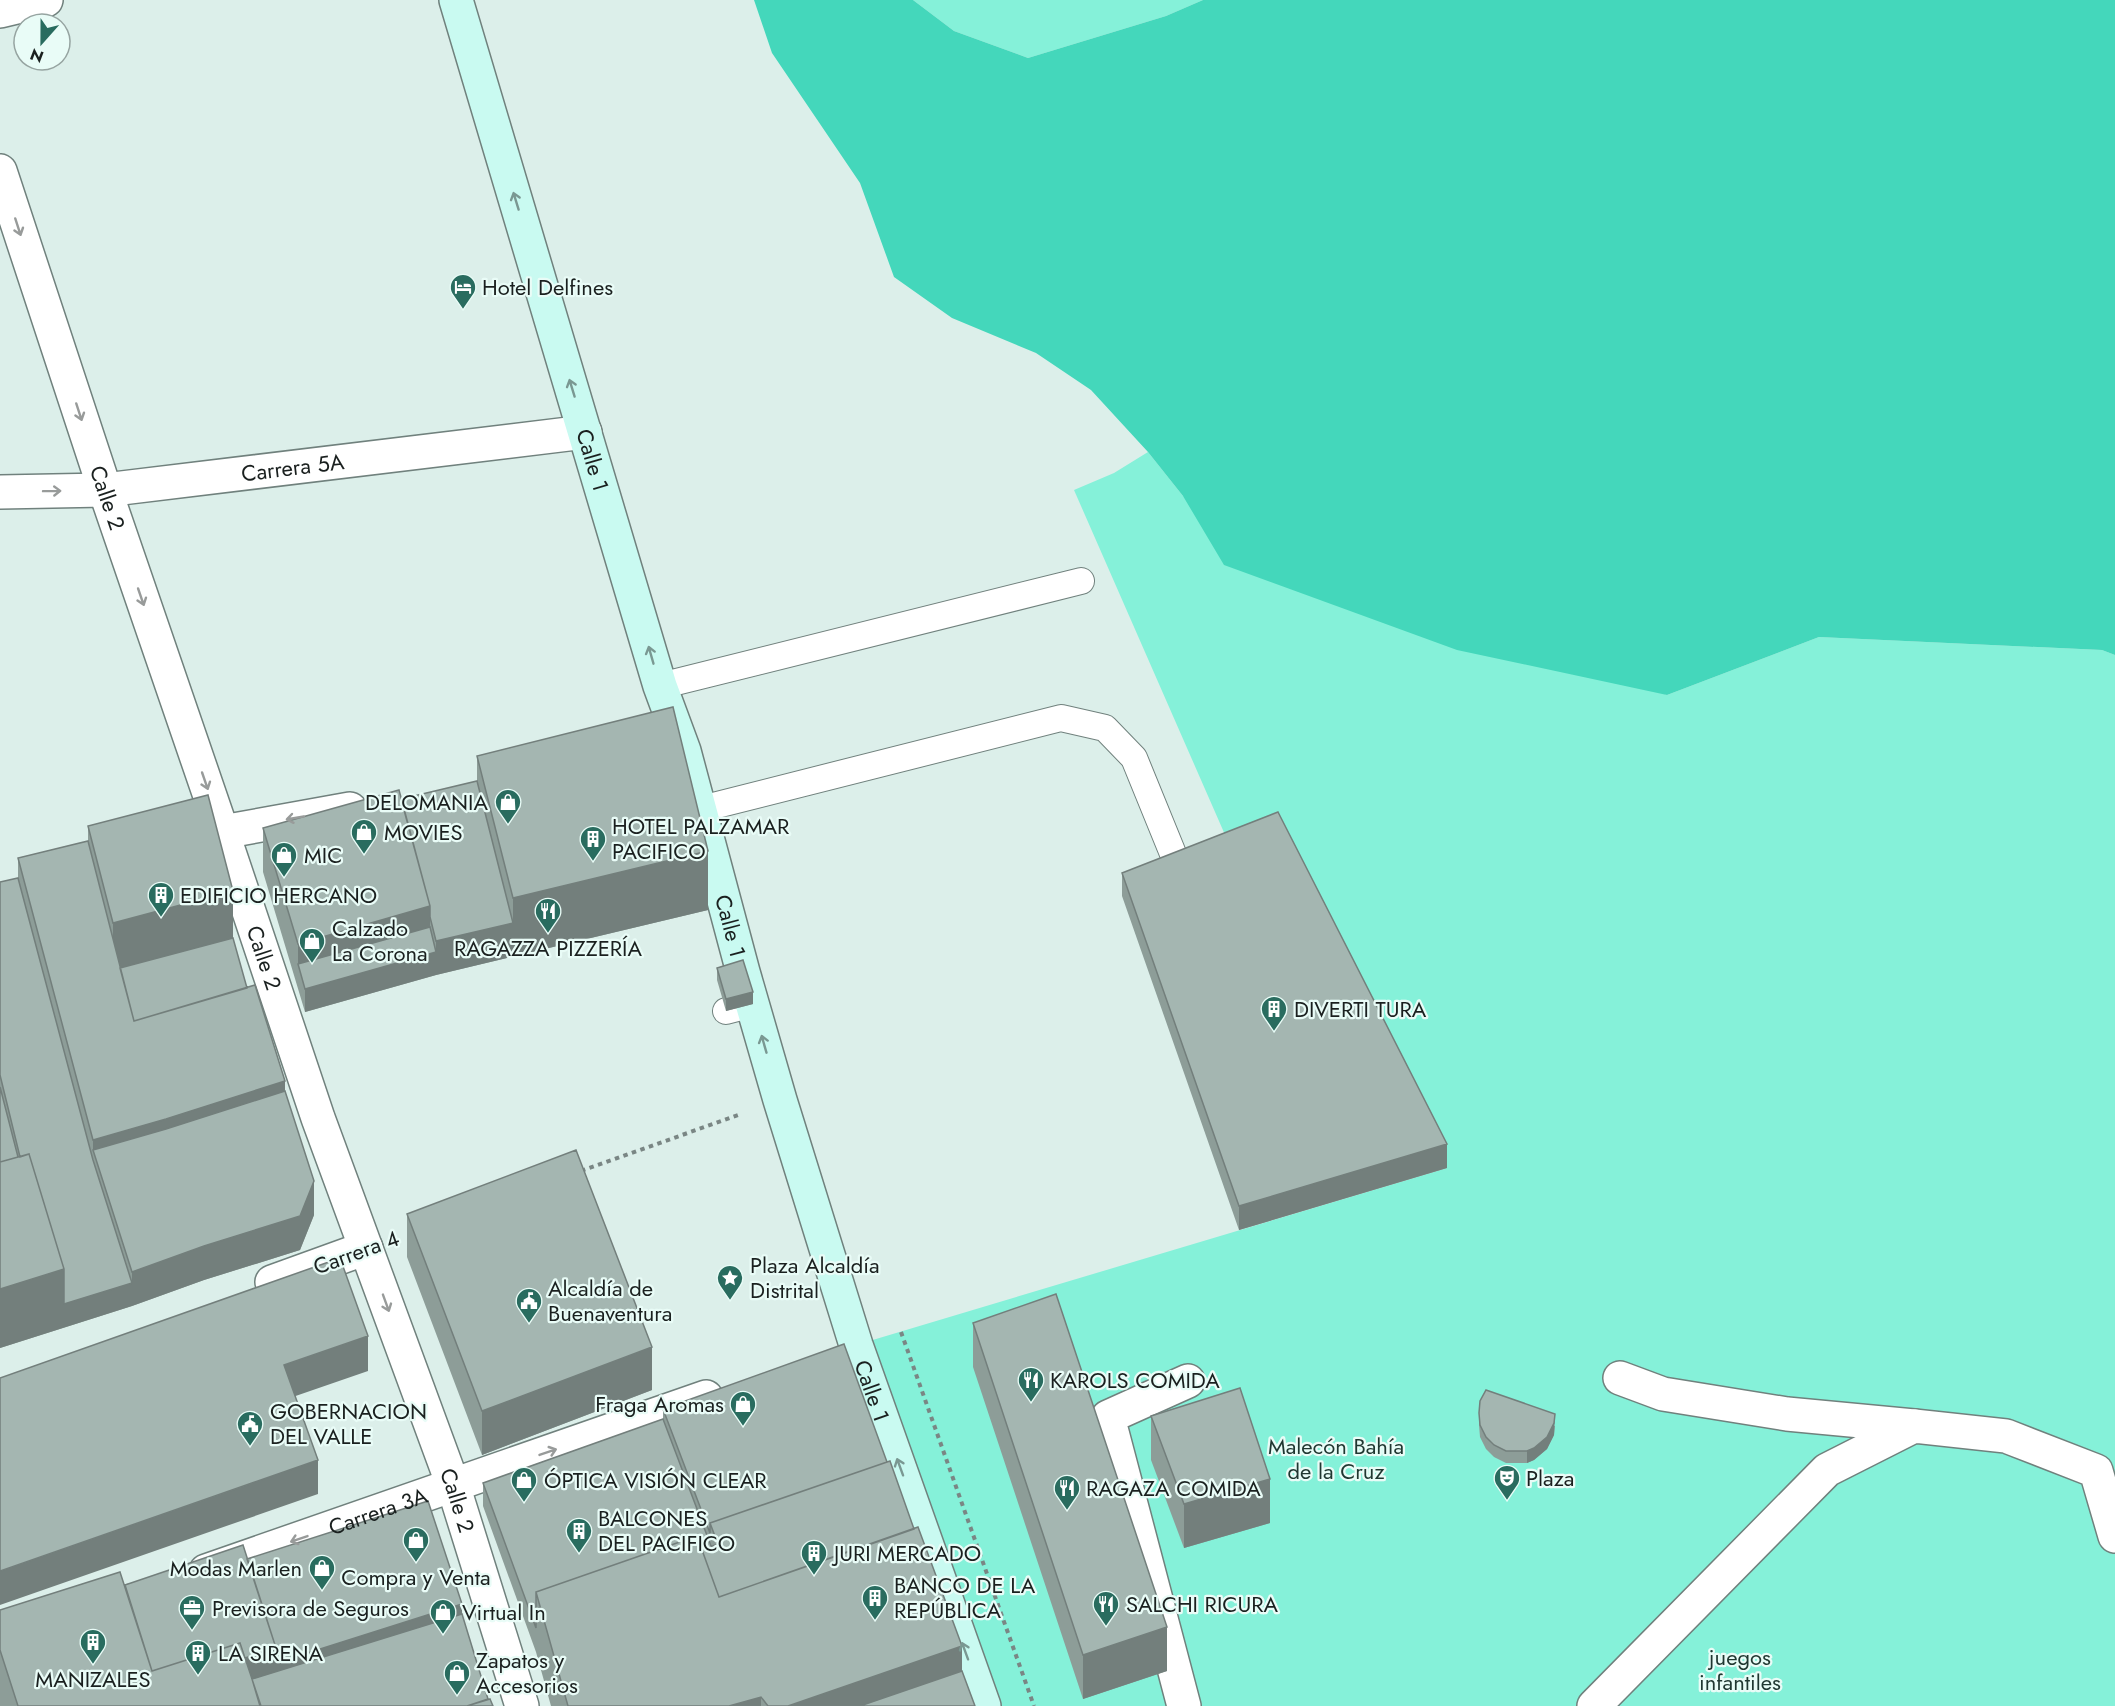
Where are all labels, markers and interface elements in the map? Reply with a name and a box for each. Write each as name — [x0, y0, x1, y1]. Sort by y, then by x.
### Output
north arrow — [12, 12, 72, 72]
text: N — [27, 43, 47, 69]
one-way arrow — [510, 192, 521, 211]
one-way arrow — [13, 217, 24, 236]
place label: Hotel Delfines — [482, 271, 613, 303]
hotel icon: Hotel Delfines — [448, 272, 478, 310]
one-way arrow — [566, 379, 577, 398]
one-way arrow — [74, 402, 85, 421]
street label: Calle 1 — [568, 425, 617, 495]
street label: Carrera 5A — [239, 445, 346, 489]
street label: Calle 2 — [82, 461, 134, 534]
one-way arrow — [42, 485, 62, 497]
one-way arrow — [137, 587, 148, 606]
one-way arrow — [645, 646, 656, 665]
one-way arrow — [200, 771, 211, 790]
place label: DELOMANIA — [365, 786, 488, 818]
shop icon: DELOMANIA — [493, 787, 523, 825]
place label: HOTEL PALZAMAR PACIFICO — [612, 810, 790, 867]
one-way arrow — [286, 813, 306, 824]
place label: MOVIES — [384, 816, 463, 848]
shop icon: MOVIES — [349, 817, 379, 855]
building icon: HOTEL PALZAMAR PACIFICO — [578, 824, 608, 862]
place label: MIC — [304, 839, 342, 871]
shop icon: MIC — [269, 840, 299, 878]
place label: EDIFICIO HERCANO — [180, 879, 377, 911]
building icon: EDIFICIO HERCANO — [146, 880, 176, 918]
street label: Calle 1 — [707, 891, 754, 961]
restaurant icon: RAGAZZA PIZZERÍA — [533, 896, 563, 934]
place label: Calzado La Corona — [332, 912, 428, 969]
street label: Calle 2 — [239, 921, 290, 994]
shop icon: Calzado La Corona — [297, 926, 327, 964]
place label: RAGAZZA PIZZERÍA — [454, 932, 642, 964]
place label: DIVERTI TURA — [1294, 993, 1427, 1025]
building icon: DIVERTI TURA — [1259, 994, 1289, 1032]
one-way arrow — [758, 1035, 769, 1054]
street label: Carrera 4 — [309, 1222, 404, 1282]
place label: Plaza Alcaldía Distrital — [750, 1249, 880, 1306]
place icon: Plaza Alcaldía Distrital — [715, 1263, 745, 1301]
place label: Alcaldía de Buenaventura — [548, 1272, 672, 1329]
public building icon: Alcaldía de Buenaventura — [514, 1286, 544, 1324]
one-way arrow — [381, 1293, 392, 1312]
street label: Calle 1 — [846, 1355, 898, 1426]
place label: KAROLS COMIDA — [1050, 1364, 1220, 1396]
restaurant icon: KAROLS COMIDA — [1016, 1365, 1046, 1403]
place label: Fraga Aromas — [595, 1388, 724, 1420]
shop icon: Fraga Aromas — [728, 1389, 758, 1427]
place label: GOBERNACION DEL VALLE — [270, 1395, 427, 1452]
public building icon: GOBERNACION DEL VALLE — [235, 1409, 265, 1447]
park label: Malecón Bahía de la Cruz — [1268, 1430, 1404, 1487]
one-way arrow — [538, 1445, 557, 1456]
one-way arrow — [893, 1458, 904, 1477]
place label: Plaza — [1526, 1462, 1574, 1494]
street label: Calle 2 — [432, 1463, 483, 1537]
theatre icon: Plaza — [1492, 1463, 1522, 1501]
place label: ÓPTICA VISIÓN CLEAR — [544, 1464, 767, 1496]
shop icon: ÓPTICA VISIÓN CLEAR — [509, 1465, 539, 1503]
place label: RAGAZA COMIDA — [1086, 1472, 1261, 1504]
restaurant icon: RAGAZA COMIDA — [1052, 1473, 1082, 1511]
street label: Carrera 3A — [324, 1479, 432, 1543]
place label: BALCONES DEL PACIFICO — [598, 1502, 735, 1559]
building icon: BALCONES DEL PACIFICO — [564, 1516, 594, 1554]
shop icon: Compra y Venta — [401, 1525, 431, 1563]
one-way arrow — [290, 1534, 308, 1545]
place label: JURI MERCADO — [831, 1537, 981, 1569]
building icon: JURI MERCADO — [799, 1538, 829, 1576]
place label: Modas Marlen — [170, 1552, 302, 1584]
shop icon: Modas Marlen — [307, 1553, 337, 1591]
place label: Compra y Venta — [341, 1561, 491, 1593]
place label: BANCO DE LA REPÚBLICA — [894, 1569, 1036, 1626]
building icon: BANCO DE LA REPÚBLICA — [860, 1583, 890, 1621]
place label: SALCHI RICURA — [1126, 1588, 1278, 1620]
restaurant icon: SALCHI RICURA — [1091, 1589, 1121, 1627]
place label: Previsora de Seguros — [212, 1592, 409, 1624]
office icon: Previsora de Seguros — [177, 1593, 207, 1631]
place label: Virtual In — [462, 1596, 546, 1628]
shop icon: Virtual In — [428, 1597, 458, 1635]
building icon: MANIZALES — [78, 1627, 108, 1665]
place label: LA SIRENA — [218, 1637, 324, 1669]
building icon: LA SIRENA — [183, 1638, 213, 1676]
park label: juegos infantiles — [1699, 1641, 1781, 1698]
one-way arrow — [958, 1642, 969, 1661]
place label: Zapatos y Accesorios — [476, 1644, 578, 1701]
shop icon: Zapatos y Accesorios — [442, 1658, 472, 1696]
place label: MANIZALES — [35, 1663, 151, 1695]

